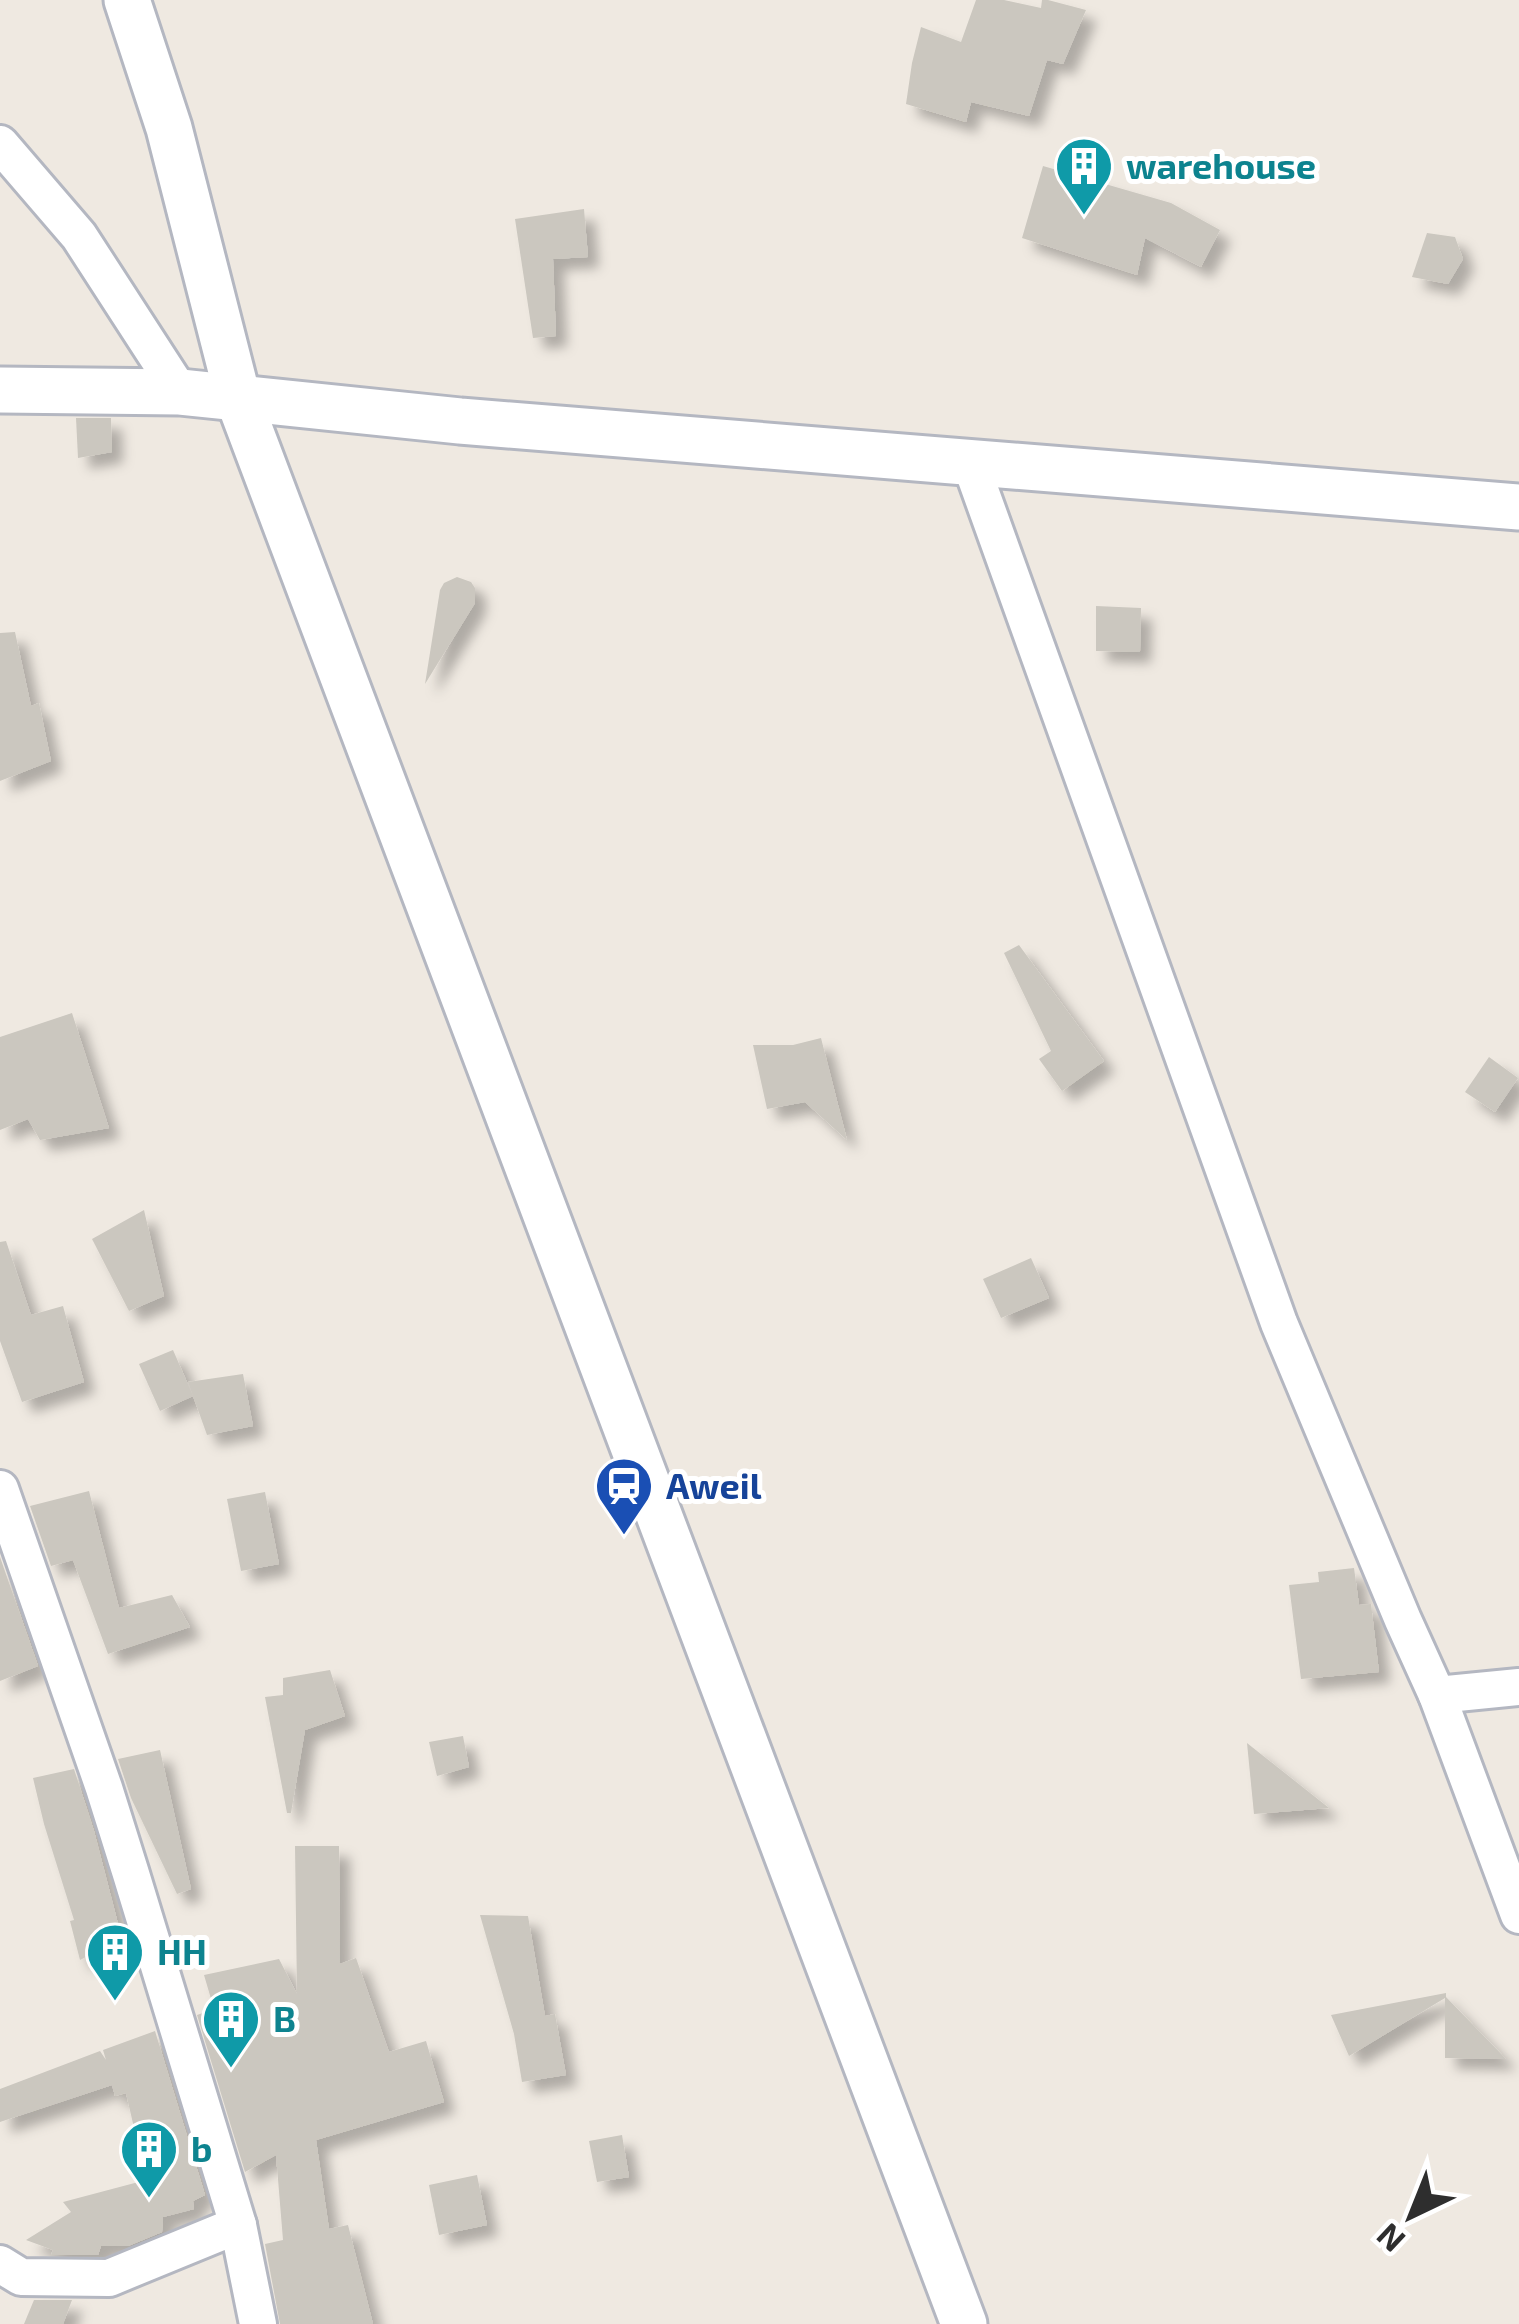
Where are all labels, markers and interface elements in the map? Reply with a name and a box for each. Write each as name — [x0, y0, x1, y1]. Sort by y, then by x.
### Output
building icon: warehouse — [1053, 135, 1115, 217]
place label: warehouse — [1126, 143, 1316, 186]
station icon: Aweil — [593, 1455, 655, 1537]
place label: Aweil — [666, 1463, 762, 1506]
building icon: HH — [84, 1921, 146, 2003]
place label: HH — [157, 1929, 207, 1972]
building icon: B — [200, 1988, 262, 2070]
place label: B — [273, 1996, 296, 2039]
building icon: b — [118, 2118, 180, 2200]
place label: b — [191, 2126, 212, 2169]
north arrow — [1351, 2156, 1471, 2276]
text: N — [1368, 2216, 1412, 2261]

